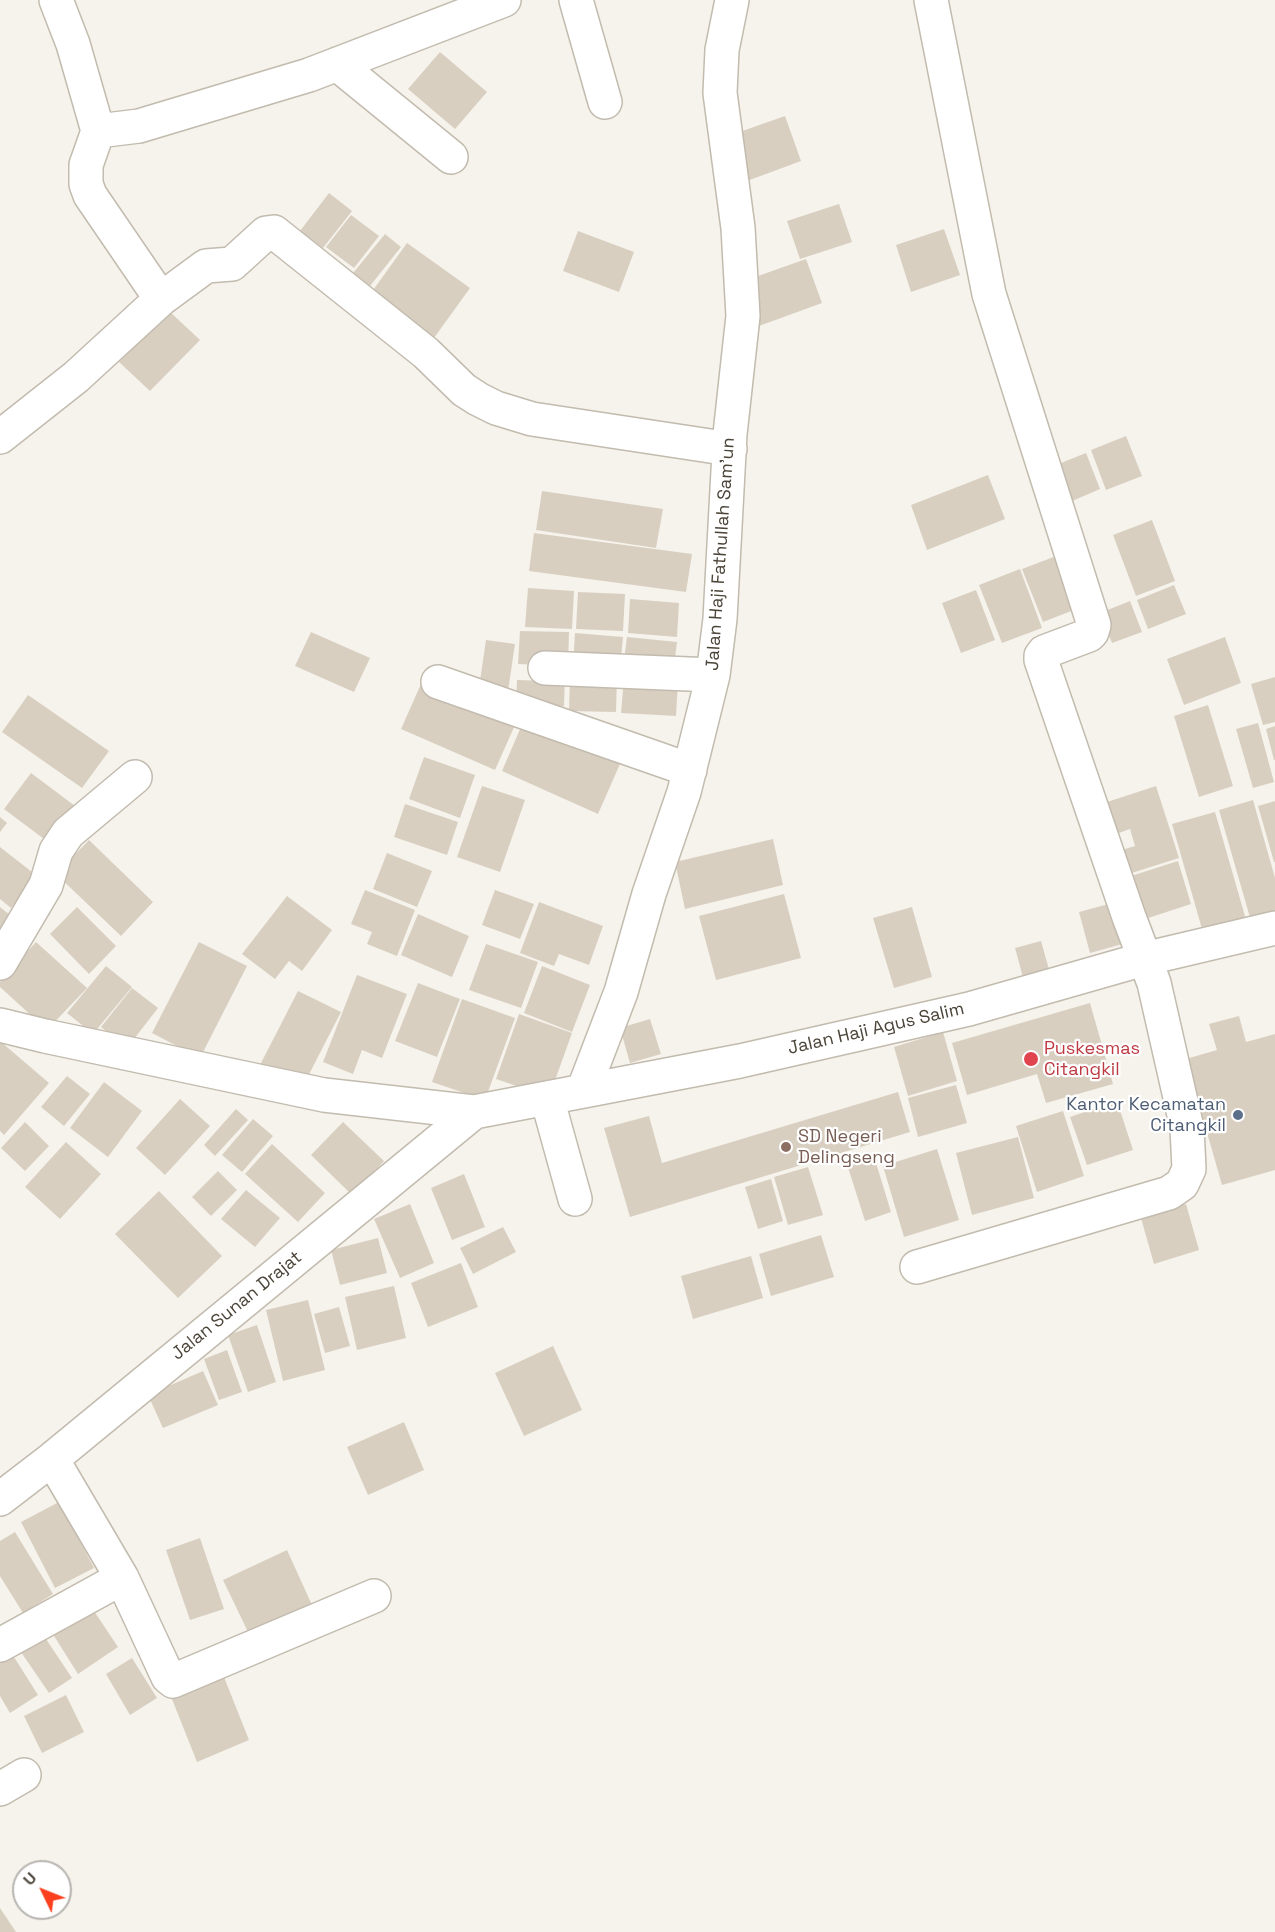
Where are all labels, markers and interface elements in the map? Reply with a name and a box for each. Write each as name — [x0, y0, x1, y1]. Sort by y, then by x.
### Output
street label: Jalan Haji Fathullah Sam'un — [702, 437, 740, 671]
street label: Jalan Haji Agus Salim — [786, 998, 966, 1060]
place label: Puskesmas Citangkil — [1044, 1038, 1140, 1080]
marker: Puskesmas Citangkil — [1022, 1050, 1040, 1068]
place label: Kantor Kecamatan Citangkil — [1066, 1094, 1226, 1136]
marker: Kantor Kecamatan Citangkil — [1231, 1108, 1245, 1122]
place label: SD Negeri Delingseng — [798, 1126, 895, 1168]
marker: SD Negeri Delingseng — [779, 1140, 793, 1154]
street label: Jalan Sunan Drajat — [168, 1247, 306, 1365]
north arrow — [12, 1860, 72, 1920]
text: U — [19, 1868, 41, 1890]

